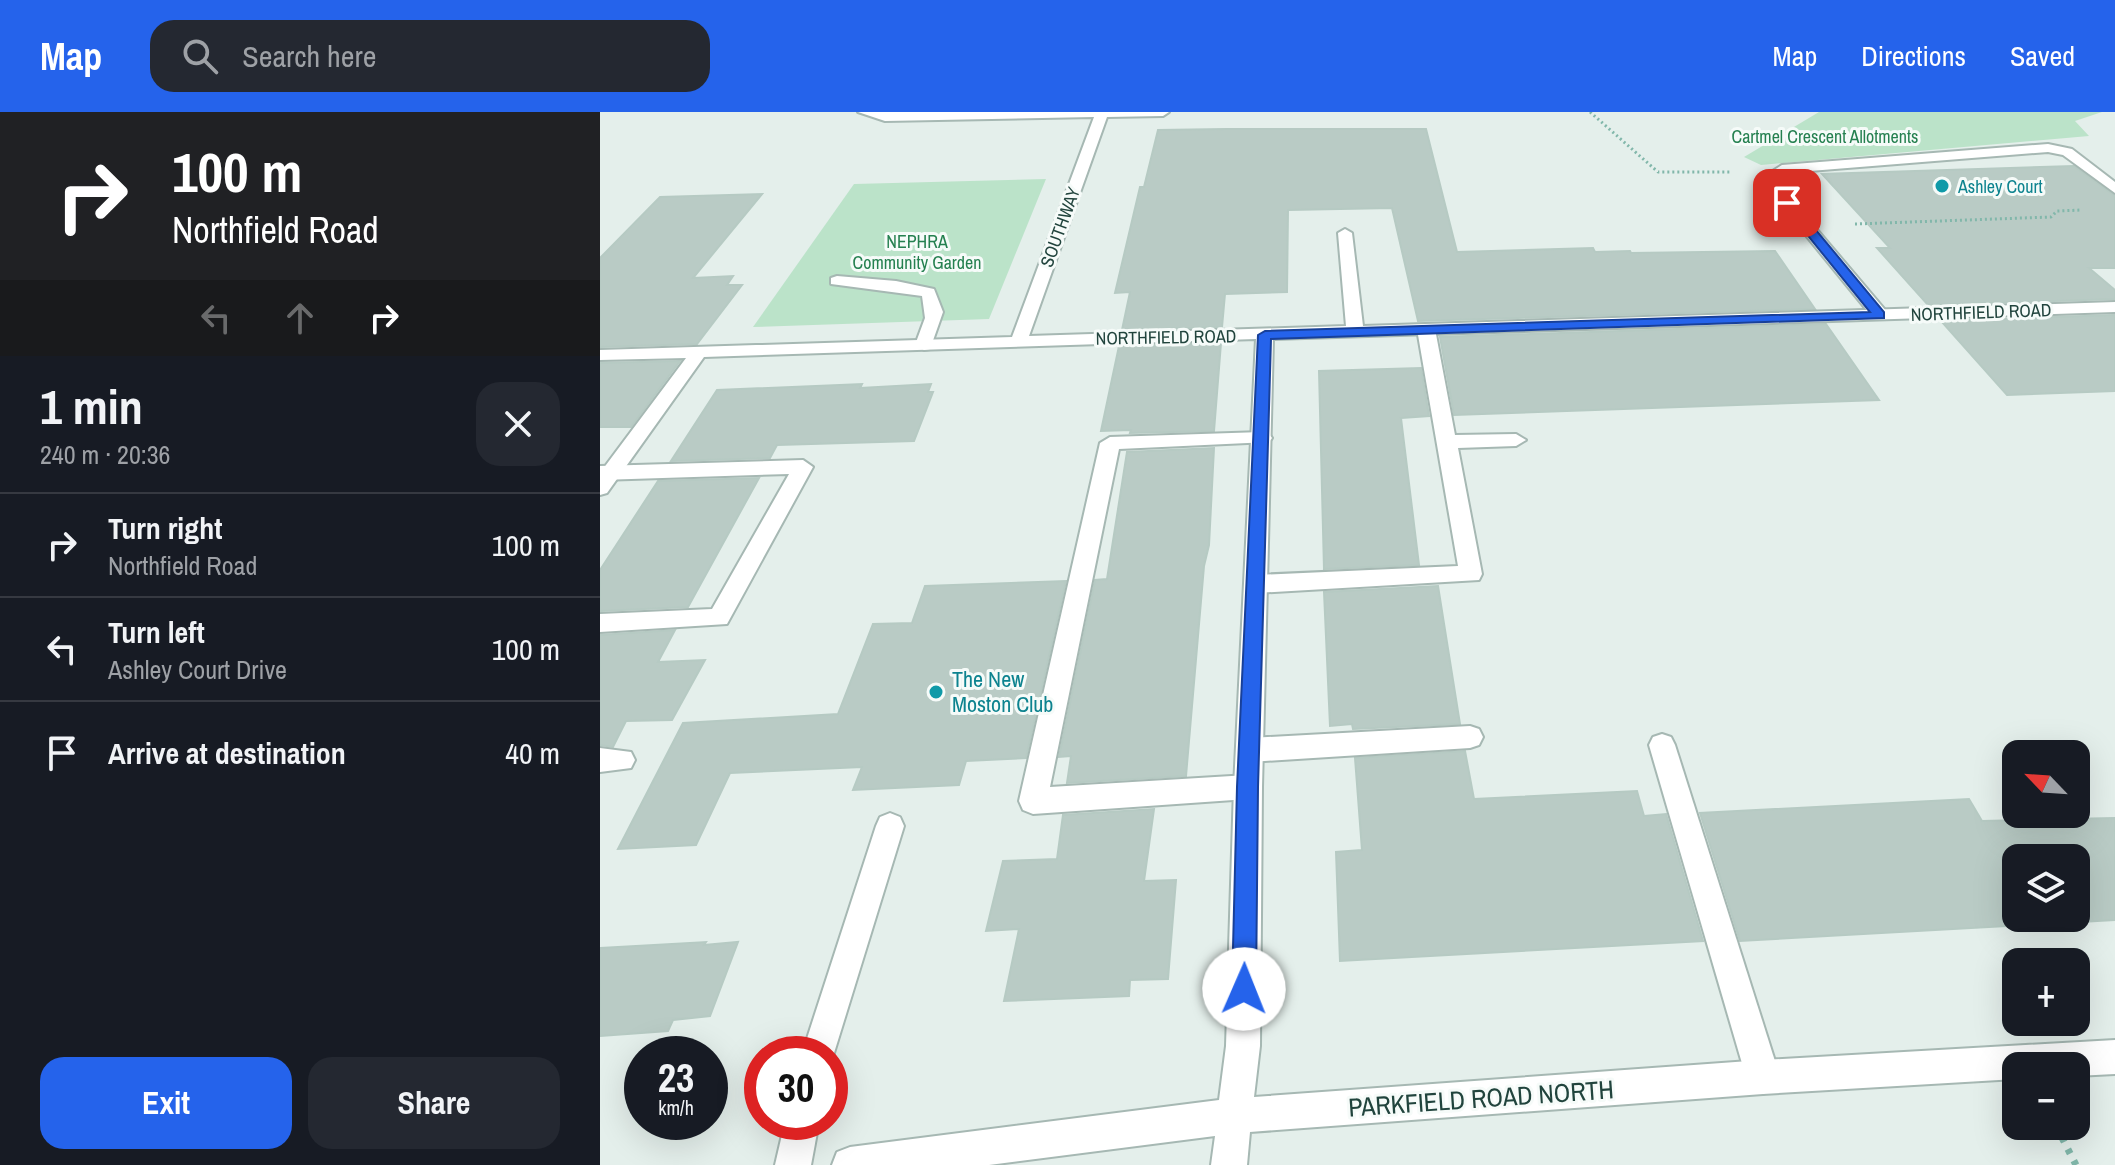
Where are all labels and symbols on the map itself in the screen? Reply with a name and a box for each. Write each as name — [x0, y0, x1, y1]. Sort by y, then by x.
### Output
park label: Cartmel Crescent Allotments — [1731, 124, 1919, 149]
pin — [1753, 169, 1821, 237]
place label: Ashley Court — [1957, 174, 2043, 199]
marker: Ashley Court — [1933, 177, 1951, 195]
street label: SOUTHWAY — [1034, 183, 1086, 271]
park label: NEPHRA Community Garden — [853, 229, 981, 275]
street label: NORTHFIELD ROAD — [1910, 297, 2052, 327]
street label: NORTHFIELD ROAD — [1095, 323, 1237, 351]
place label: The New Moston Club — [952, 664, 1053, 719]
marker: The New Moston Club — [927, 683, 945, 701]
north arrow — [2002, 740, 2090, 828]
position arrow — [1202, 947, 1286, 1031]
speed limit sign: 30 — [744, 1036, 848, 1140]
street label: PARKFIELD ROAD NORTH — [1347, 1071, 1615, 1125]

